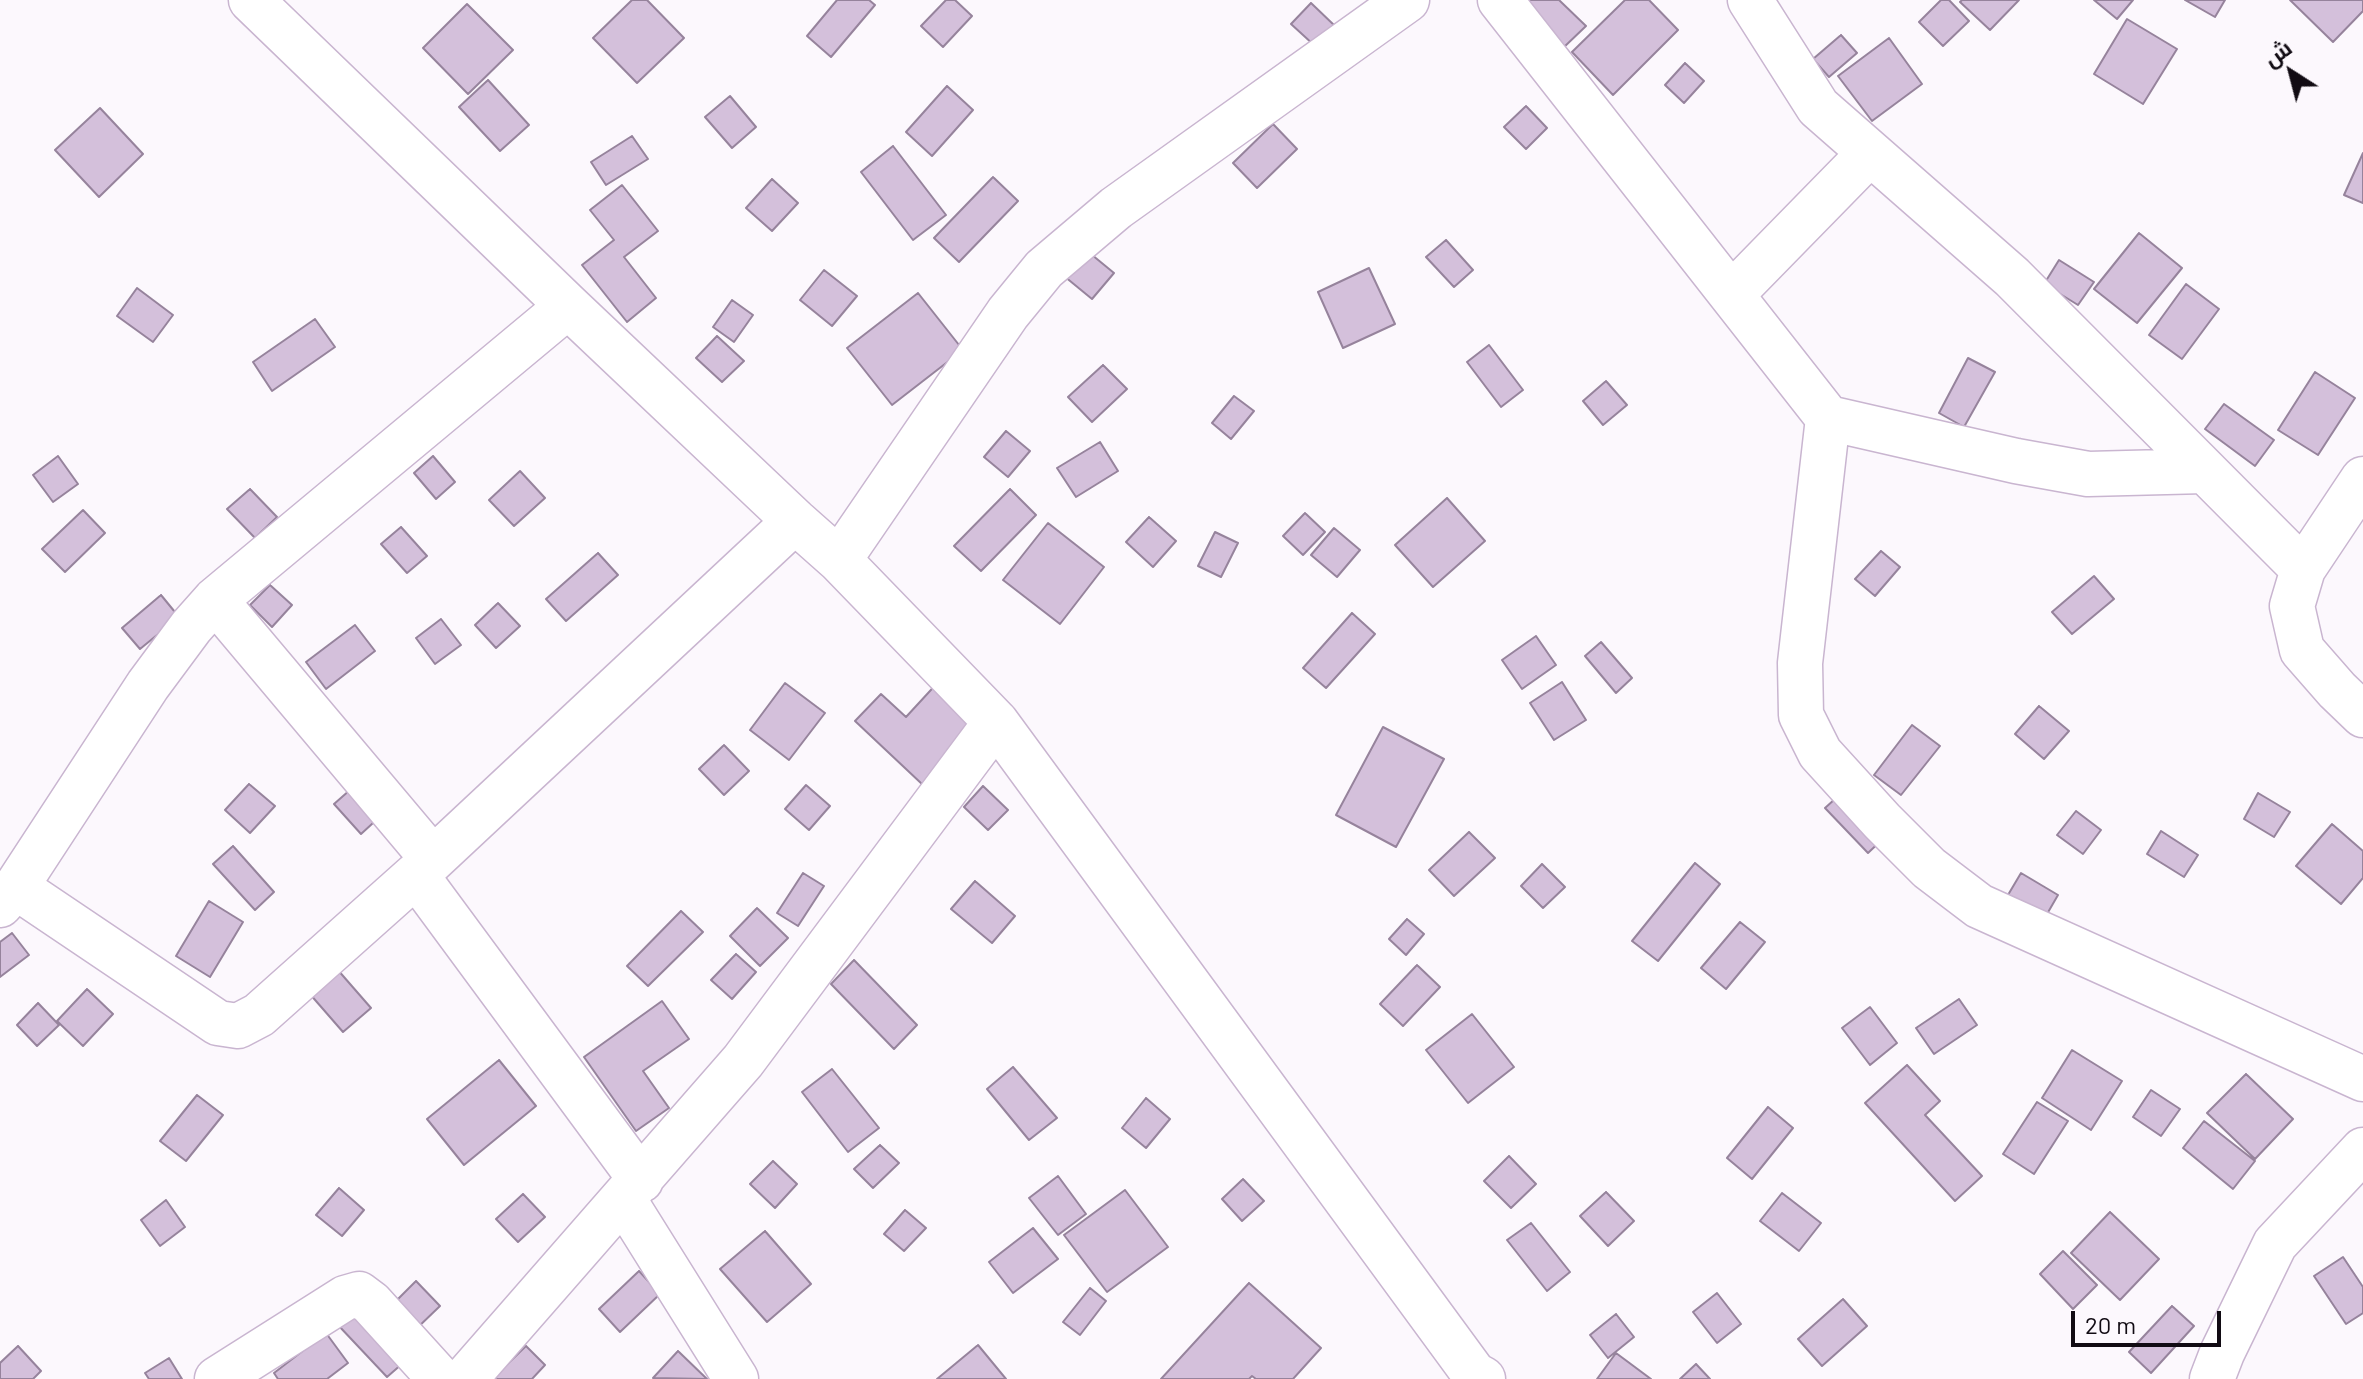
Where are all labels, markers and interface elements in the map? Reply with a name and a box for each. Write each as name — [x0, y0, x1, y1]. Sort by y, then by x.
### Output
north arrow — [2251, 32, 2331, 112]
text: ش — [2258, 34, 2296, 71]
scale bar — [2075, 1295, 2225, 1345]
text: 20 m — [2085, 1310, 2136, 1339]

